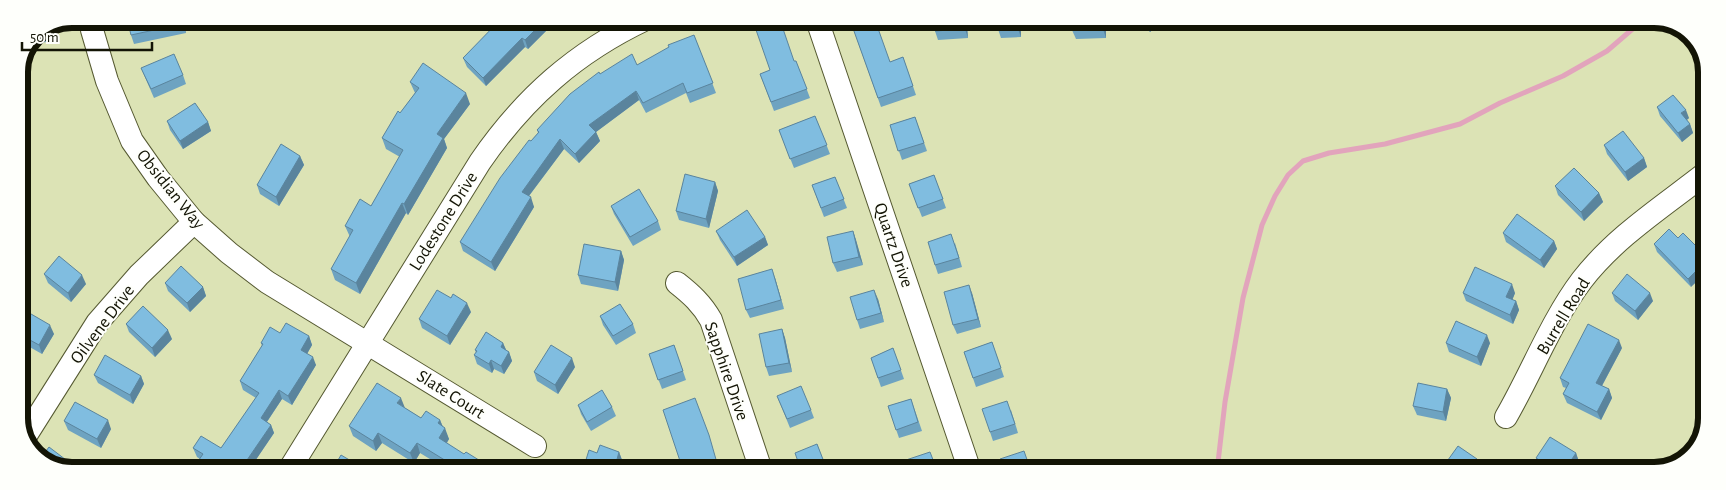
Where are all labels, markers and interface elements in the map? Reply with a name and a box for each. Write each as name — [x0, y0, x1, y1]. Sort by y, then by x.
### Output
scale bar — [22, 20, 152, 52]
text: 50 m — [30, 30, 59, 45]
street label: Obsidian Way — [133, 146, 208, 233]
street label: Lodestone Drive — [406, 169, 481, 274]
street label: Quartz Drive — [870, 201, 916, 290]
street label: Burrell Road — [1534, 275, 1594, 358]
street label: Oilvene Drive — [67, 282, 138, 368]
street label: Sapphire Drive — [701, 320, 751, 423]
street label: Slate Court — [413, 367, 488, 423]

